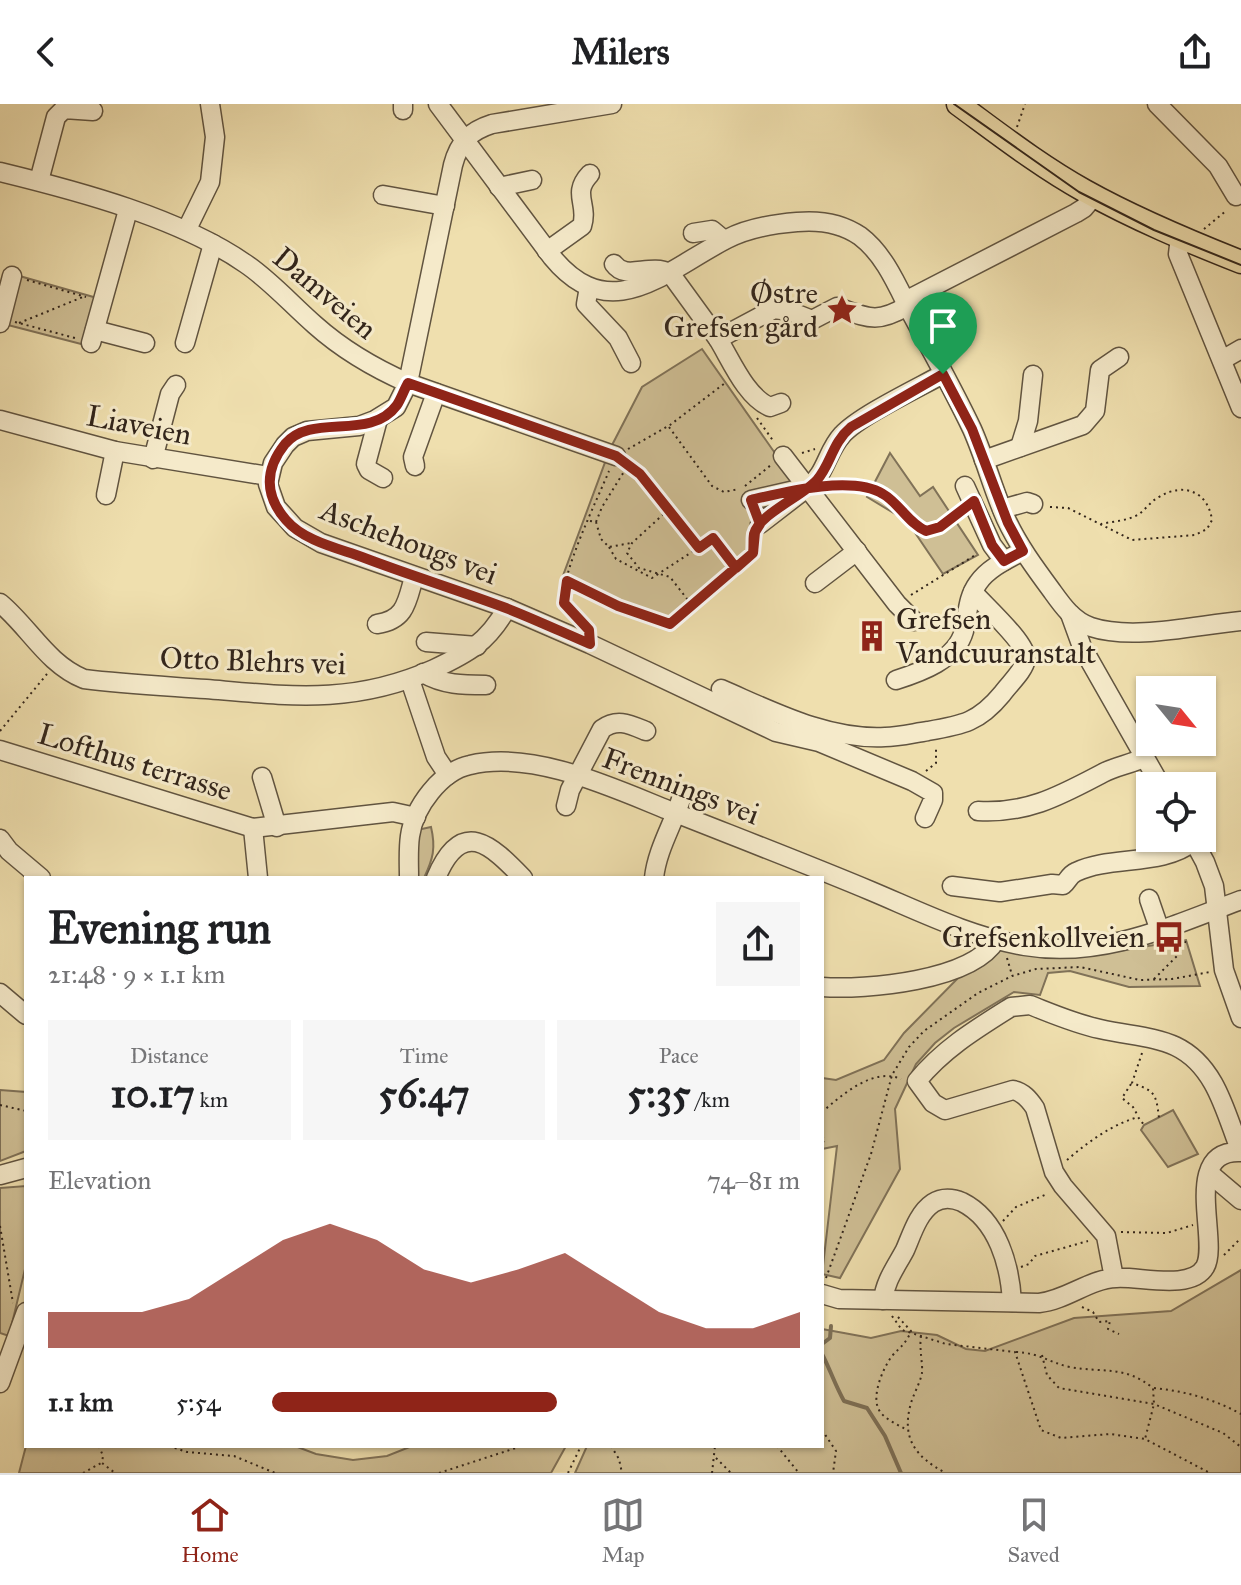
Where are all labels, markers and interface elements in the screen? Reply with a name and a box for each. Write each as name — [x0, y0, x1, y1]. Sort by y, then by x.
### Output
icon: back — [24, 30, 68, 74]
text: Milers — [571, 30, 670, 74]
icon: share — [1173, 30, 1217, 74]
street label: Damveien — [266, 239, 384, 347]
place label: Østre Grefsen gård — [663, 275, 818, 345]
pin — [909, 292, 977, 374]
place icon: Østre Grefsen gård — [825, 293, 859, 327]
icon: arrive — [921, 304, 965, 348]
street label: Liaveien — [83, 397, 195, 453]
street label: Aschehougs vei — [313, 491, 503, 592]
place label: Grefsen Vandcuuranstalt — [895, 601, 1097, 671]
building icon: Grefsen Vandcuuranstalt — [855, 619, 889, 653]
street label: Otto Blehrs vei — [159, 640, 347, 682]
north arrow — [1136, 676, 1216, 756]
map controls — [1136, 676, 1216, 852]
street label: Lofthus terrasse — [34, 715, 236, 809]
street label: Frennings vei — [597, 740, 765, 832]
button: locate — [1136, 772, 1216, 852]
text: Evening run — [48, 901, 271, 955]
button: share — [716, 902, 800, 986]
place label: Grefsenkollveien — [942, 919, 1145, 955]
bus stop icon: Grefsenkollveien — [1152, 920, 1186, 954]
text: 21:48 · 9 × 1.1 km — [48, 958, 225, 990]
text: Distance — [130, 1042, 209, 1069]
text: Time — [400, 1042, 448, 1069]
text: Pace — [659, 1042, 699, 1069]
text: 10.17 — [110, 1069, 195, 1118]
text: 56:47 — [378, 1069, 470, 1118]
text: 5:35 — [627, 1069, 691, 1118]
text: km — [195, 1086, 228, 1113]
text: /km — [691, 1086, 730, 1113]
text: Elevation — [48, 1164, 151, 1196]
text: 74–81 m — [707, 1164, 800, 1196]
text: 1.1 km — [48, 1386, 113, 1418]
text: 5:54 — [176, 1386, 221, 1418]
tab: Home — [181, 1493, 239, 1568]
tab: Map — [601, 1493, 645, 1568]
tab: Saved — [1008, 1493, 1060, 1568]

